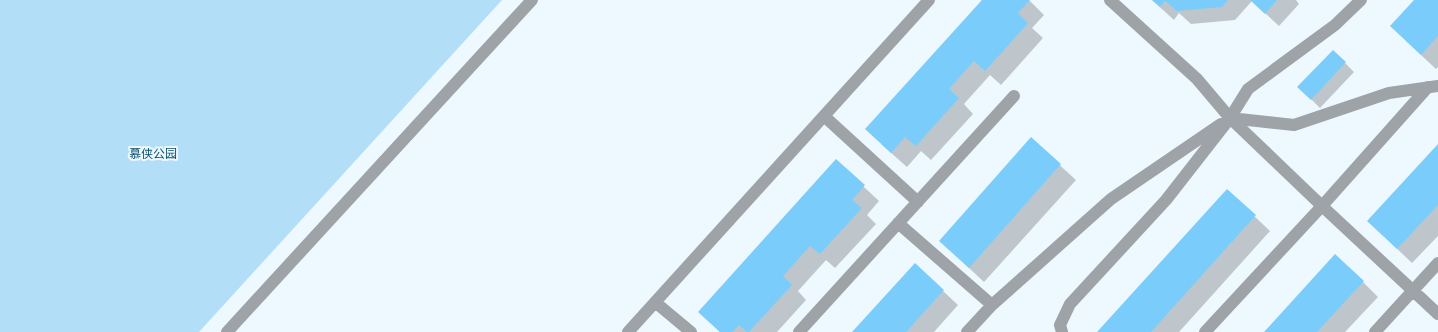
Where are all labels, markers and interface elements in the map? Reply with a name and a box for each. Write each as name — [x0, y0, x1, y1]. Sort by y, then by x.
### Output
park label: 慕侠公园 — [129, 146, 177, 161]

